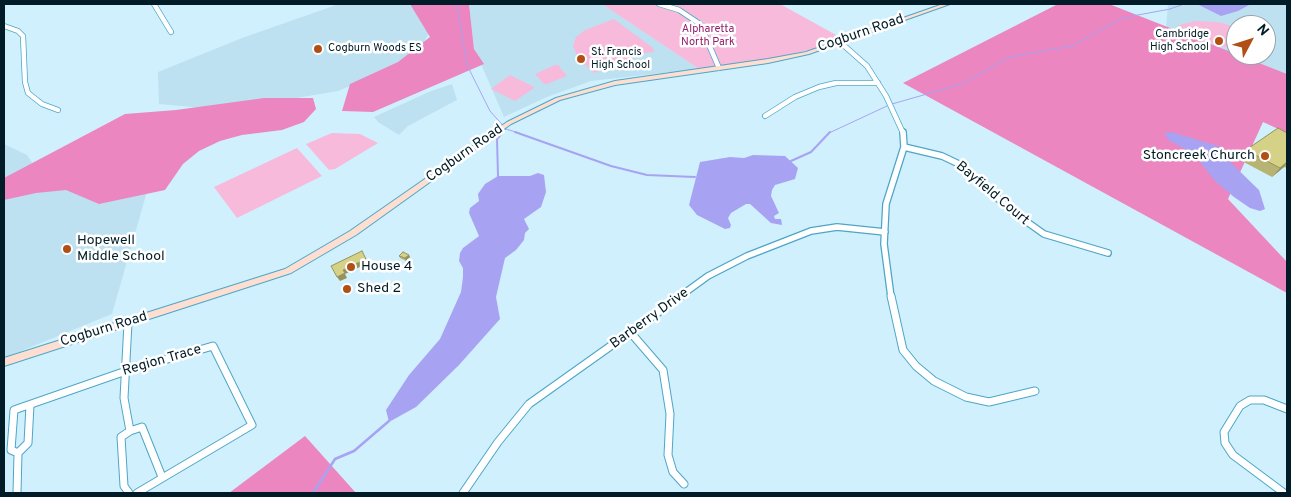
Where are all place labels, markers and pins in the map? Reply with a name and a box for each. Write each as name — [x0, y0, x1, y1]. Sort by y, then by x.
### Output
place label: Cambridge High School — [1150, 28, 1209, 54]
marker: Cambridge High School — [1213, 35, 1225, 47]
place label: Cogburn Woods ES — [328, 42, 422, 56]
marker: Cogburn Woods ES — [312, 43, 324, 55]
place label: St. Francis High School — [591, 46, 650, 72]
marker: St. Francis High School — [575, 53, 587, 65]
place label: Stoncreek Church — [1143, 148, 1255, 164]
marker: Stoncreek Church — [1259, 150, 1271, 162]
place label: Hopewell Middle School — [77, 233, 165, 266]
marker: Hopewell Middle School — [61, 243, 73, 255]
place label: House 4 — [361, 259, 412, 275]
marker: House 4 — [345, 261, 357, 273]
place label: Shed 2 — [357, 281, 401, 297]
marker: Shed 2 — [341, 283, 353, 295]

